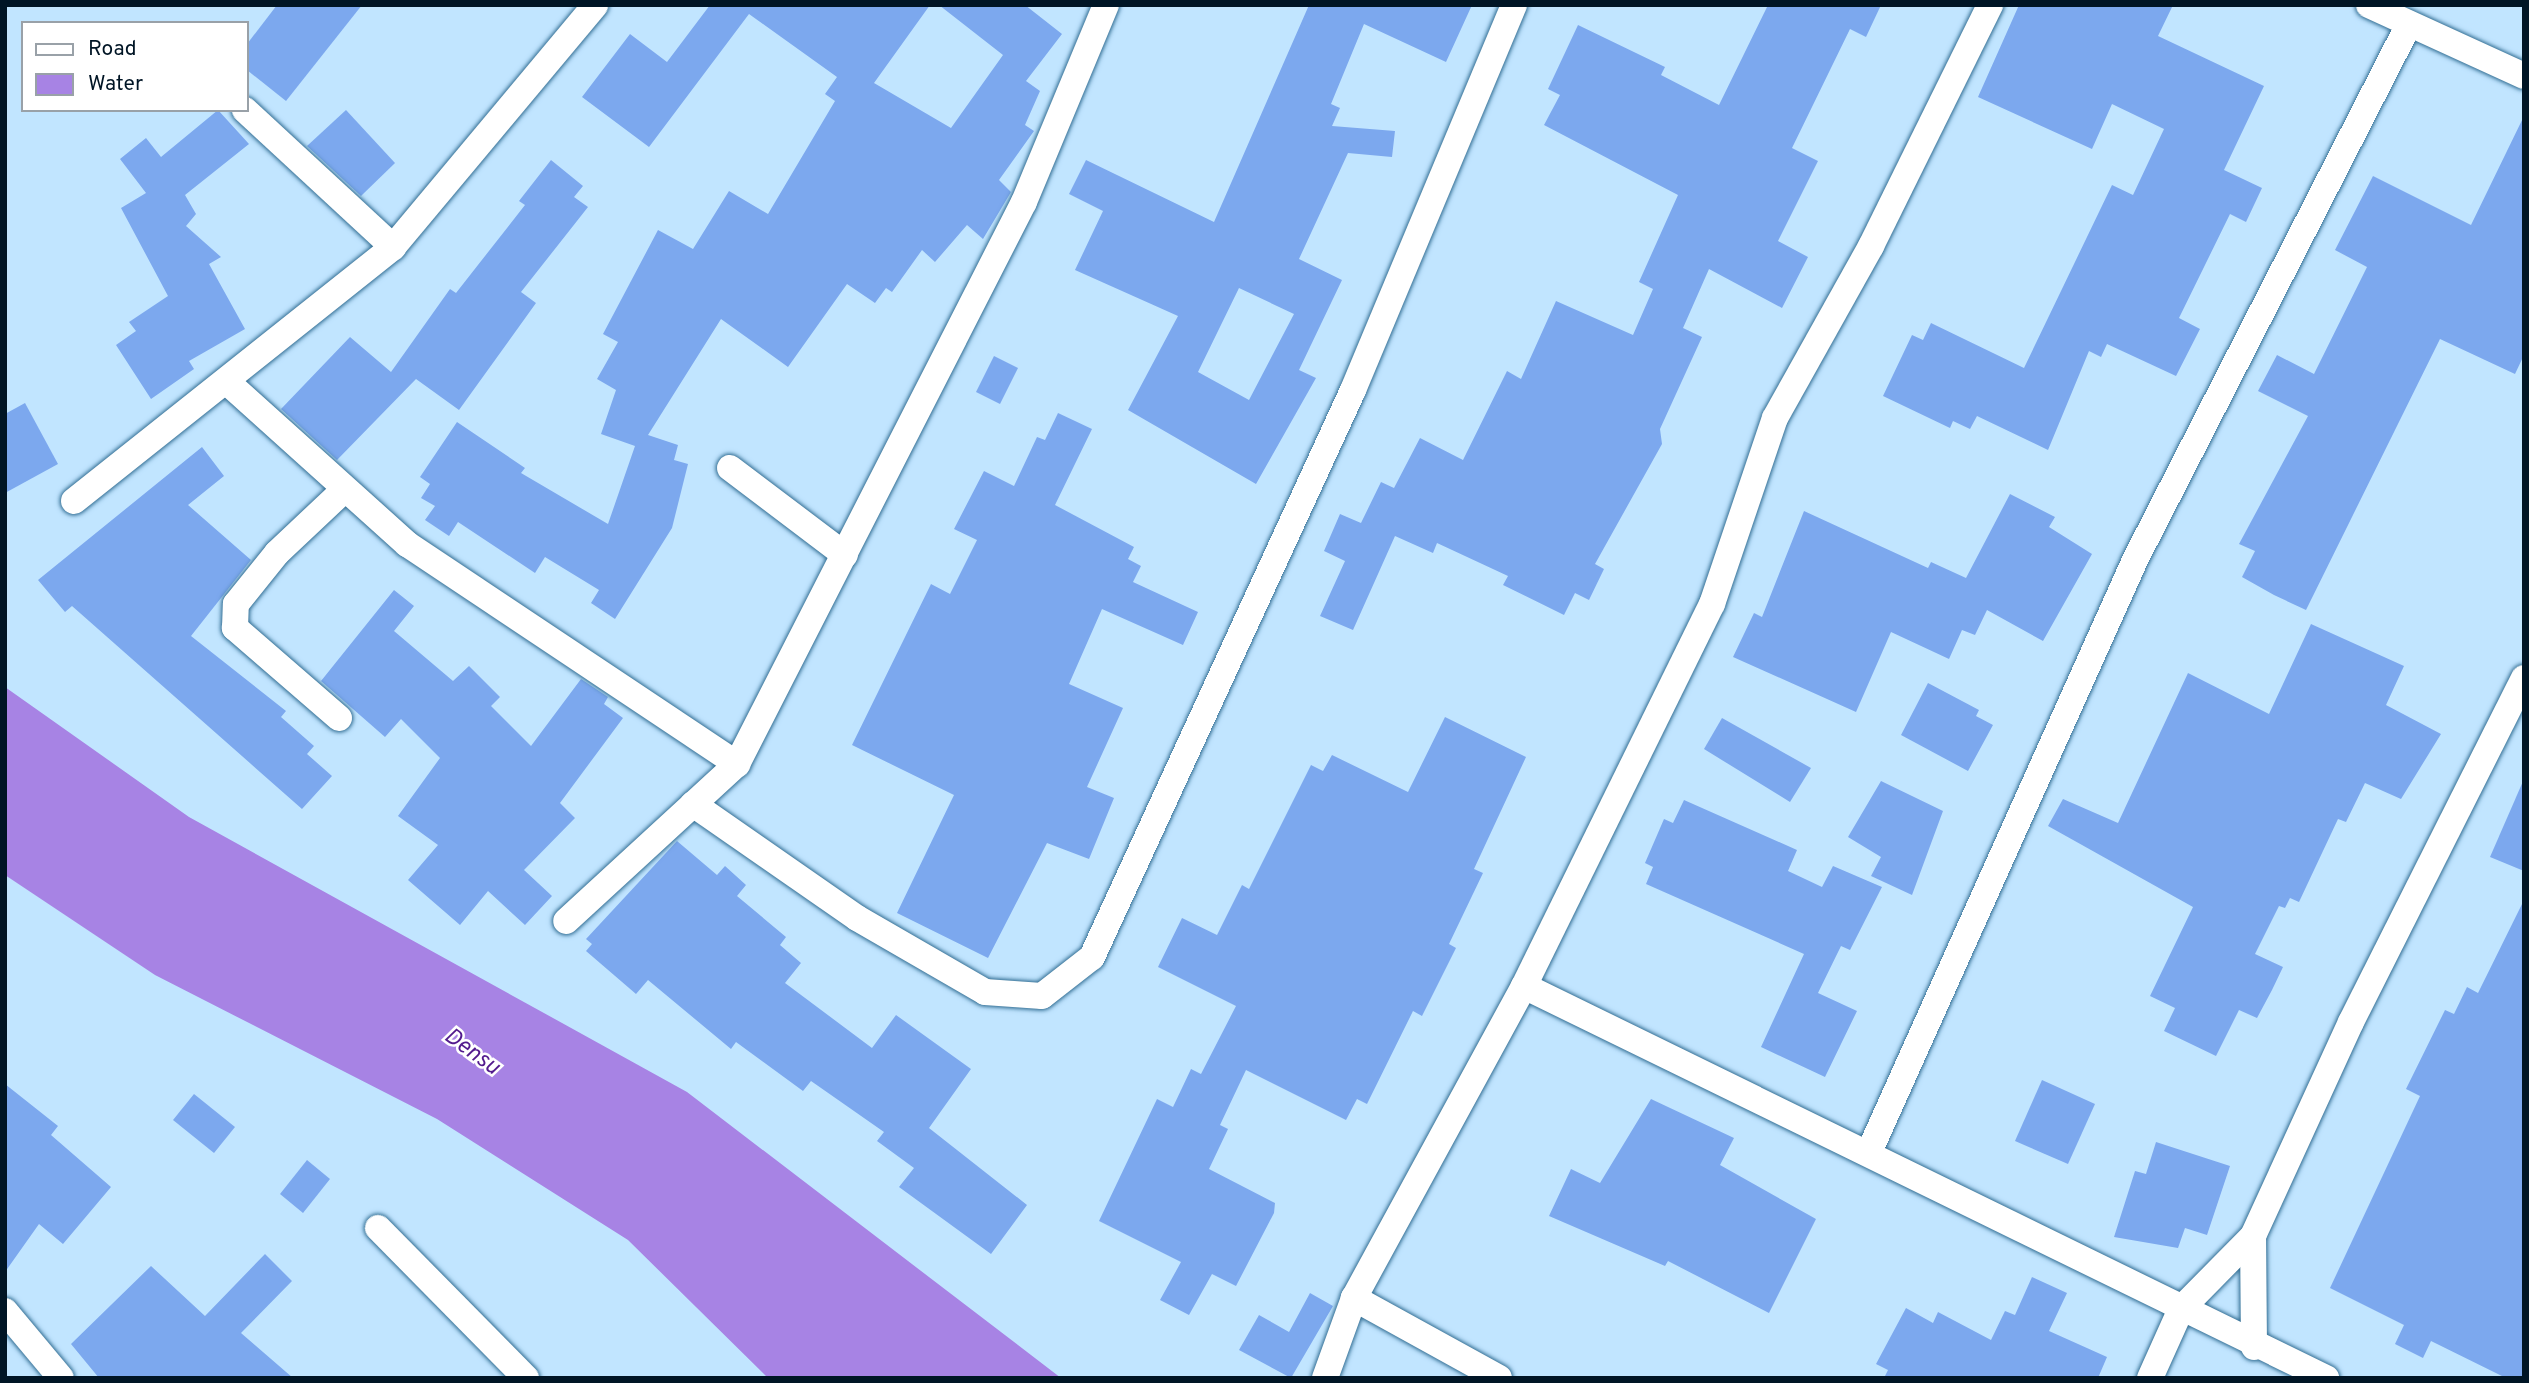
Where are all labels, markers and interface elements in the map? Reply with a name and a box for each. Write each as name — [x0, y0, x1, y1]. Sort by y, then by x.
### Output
legend — [21, 21, 248, 112]
text: Road — [88, 36, 137, 63]
text: Water — [88, 71, 143, 98]
water label: Densu — [438, 1024, 504, 1082]

